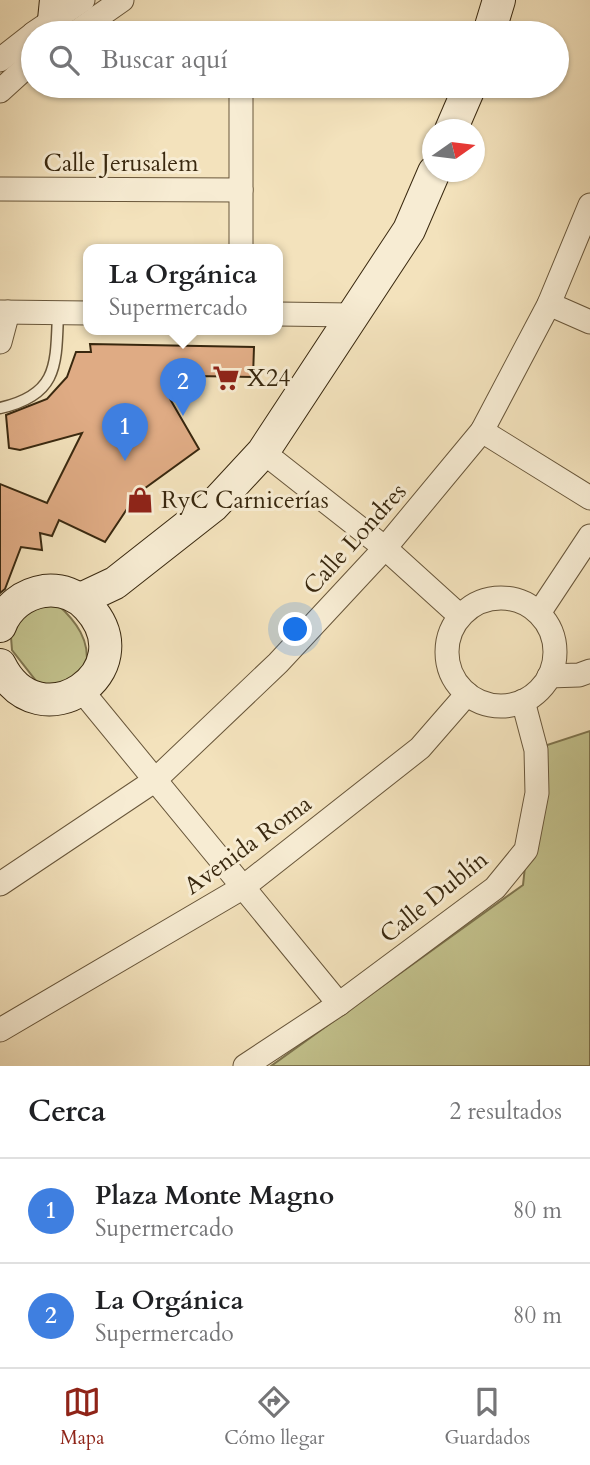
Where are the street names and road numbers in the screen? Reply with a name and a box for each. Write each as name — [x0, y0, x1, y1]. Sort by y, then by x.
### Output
street label: Calle Jerusalem — [44, 147, 199, 180]
street label: Calle Londres — [296, 476, 414, 602]
street label: Avenida Roma — [177, 787, 319, 903]
street label: Calle Dublín — [373, 843, 495, 951]

